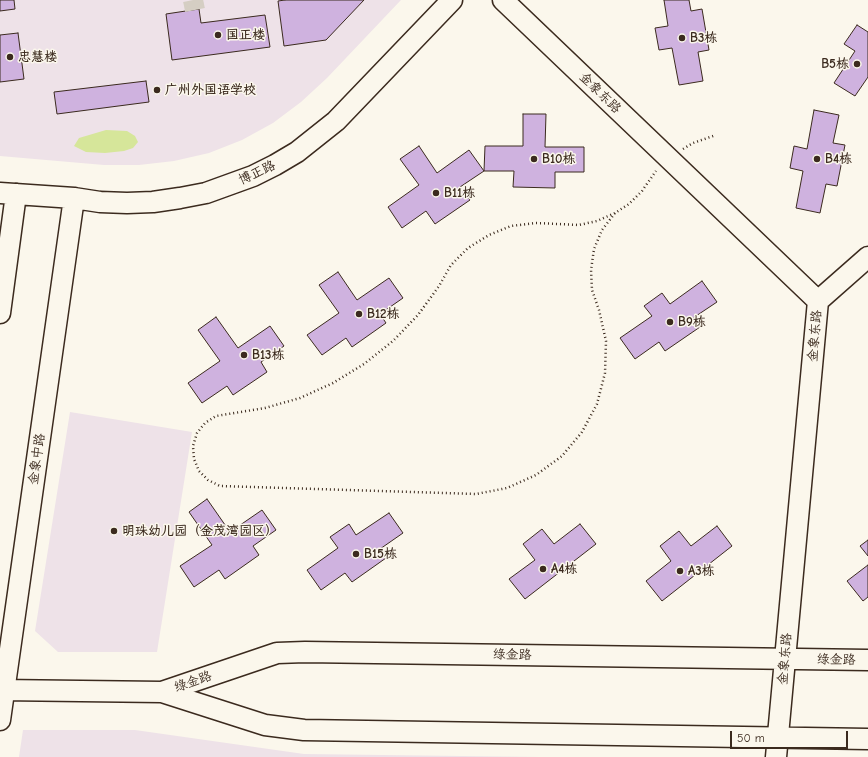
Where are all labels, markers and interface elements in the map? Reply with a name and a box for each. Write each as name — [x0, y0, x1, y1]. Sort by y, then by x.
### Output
place label: 国正楼 — [226, 27, 265, 43]
marker: 国正楼 — [213, 30, 223, 40]
place label: B3栋 — [690, 30, 717, 46]
marker: B3栋 — [677, 33, 687, 43]
place label: 忠慧楼 — [18, 49, 57, 65]
marker: 忠慧楼 — [5, 52, 15, 62]
place label: B5栋 — [821, 56, 849, 72]
marker: B5栋 — [852, 59, 862, 69]
street label: 金象东路 — [576, 69, 624, 117]
place label: 广州外国语学校 — [165, 82, 256, 98]
marker: 广州外国语学校 — [152, 85, 162, 95]
place label: B10栋 — [542, 151, 575, 167]
place label: B4栋 — [825, 151, 852, 167]
marker: B10栋 — [529, 154, 539, 164]
marker: B4栋 — [812, 154, 822, 164]
street label: 博正路 — [236, 158, 278, 188]
place label: B11栋 — [444, 185, 475, 201]
marker: B11栋 — [431, 188, 441, 198]
place label: B12栋 — [367, 306, 400, 322]
marker: B12栋 — [354, 309, 364, 319]
street label: 金象东路 — [805, 309, 825, 363]
place label: B9栋 — [678, 314, 706, 330]
marker: B9栋 — [665, 317, 675, 327]
place label: B13栋 — [252, 347, 284, 363]
marker: B13栋 — [239, 350, 249, 360]
street label: 金象中路 — [26, 432, 48, 486]
place label: 明珠幼儿园（金茂湾园区） — [122, 523, 278, 539]
marker: 明珠幼儿园（金茂湾园区） — [109, 526, 119, 536]
place label: B15栋 — [364, 546, 397, 562]
marker: B15栋 — [351, 549, 361, 559]
place label: A4栋 — [551, 561, 577, 577]
place label: A3栋 — [688, 563, 715, 579]
marker: A4栋 — [538, 564, 548, 574]
marker: A3栋 — [675, 566, 685, 576]
street label: 金象东路 — [775, 632, 795, 686]
street label: 绿金路 — [492, 647, 532, 663]
street label: 绿金路 — [816, 652, 856, 668]
street label: 绿金路 — [172, 668, 214, 696]
scale bar — [732, 723, 850, 749]
text: 50 m — [737, 731, 765, 745]

